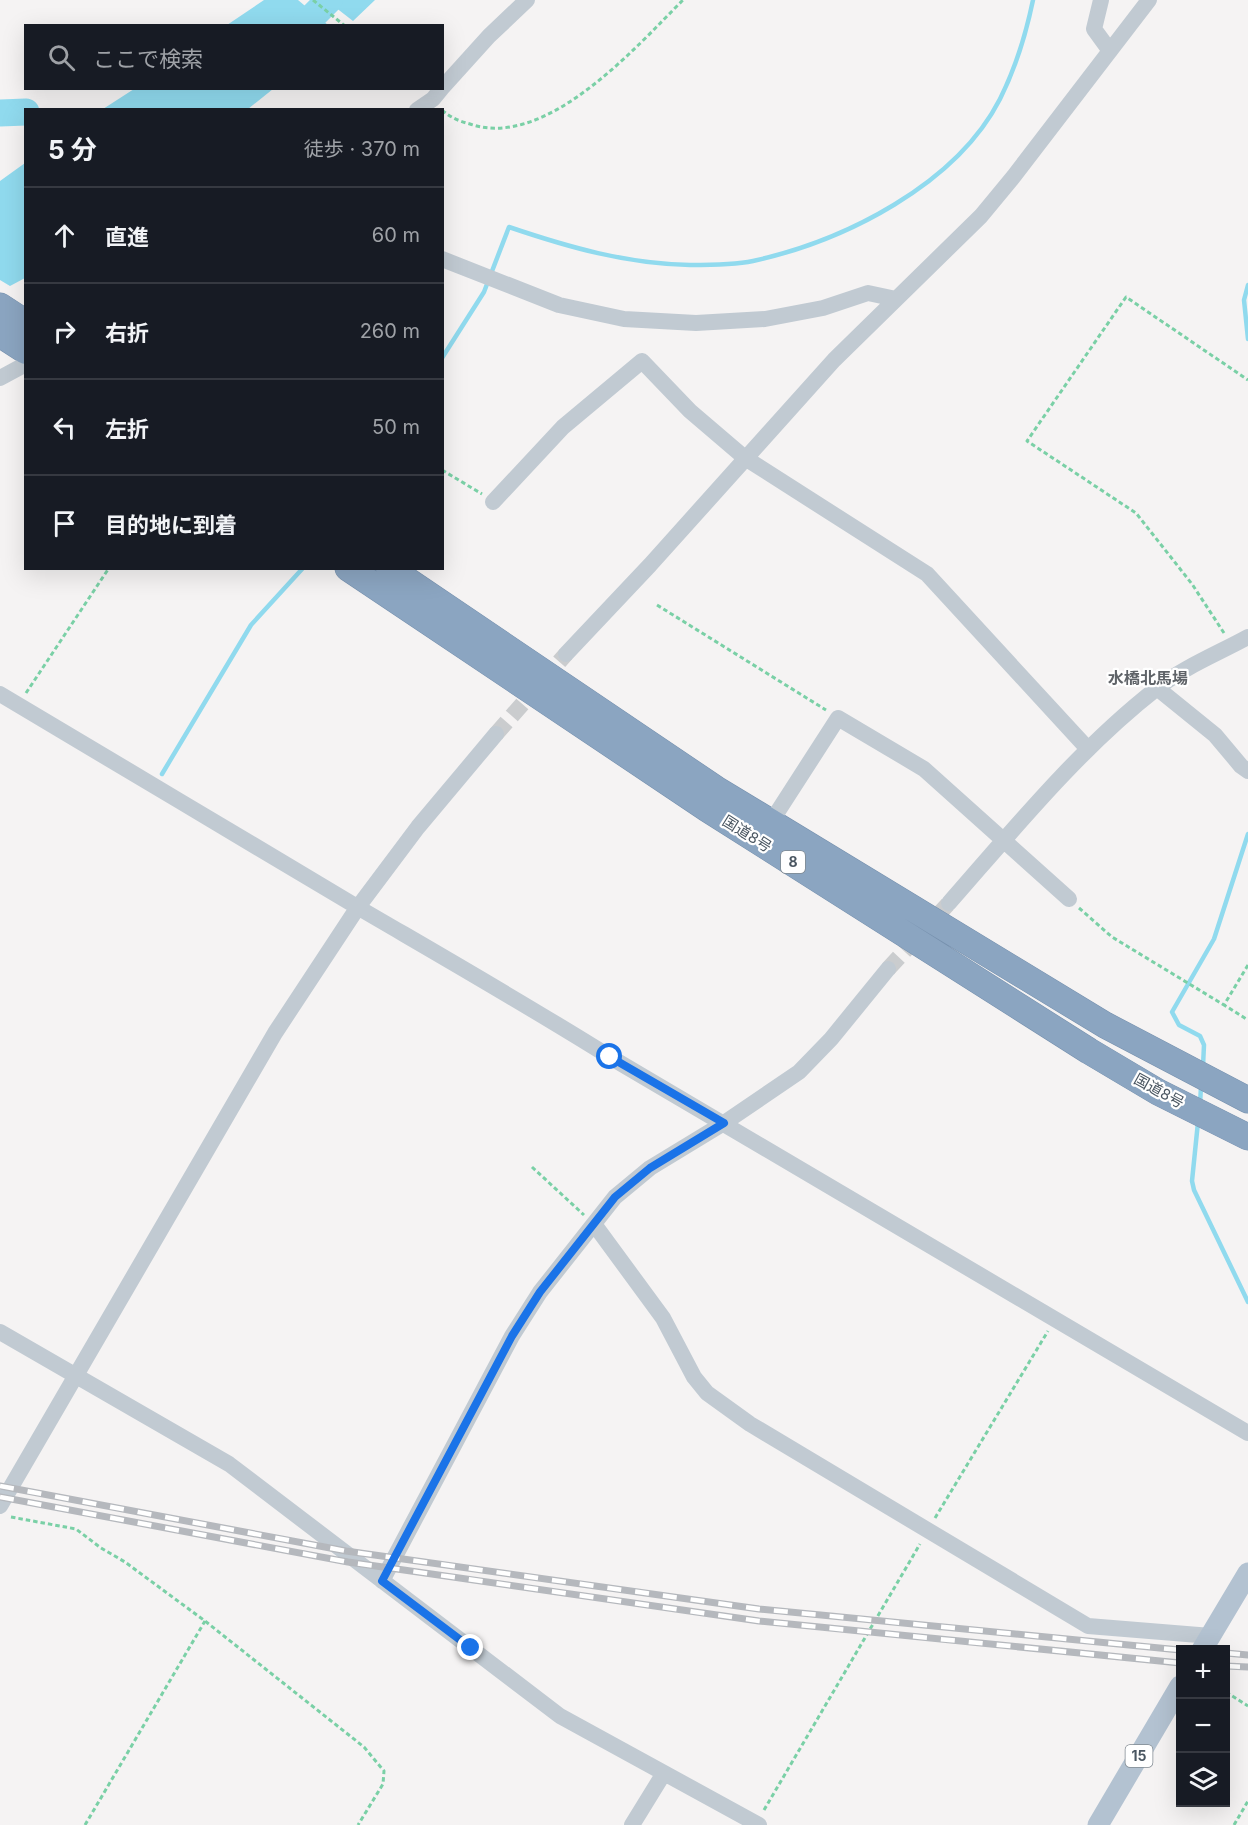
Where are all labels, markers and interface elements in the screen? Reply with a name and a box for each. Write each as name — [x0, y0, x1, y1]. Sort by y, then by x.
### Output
search box — [24, 24, 444, 90]
icon: search — [45, 41, 78, 74]
text: ここで検索 — [93, 46, 203, 72]
text: 5 分 — [48, 134, 97, 165]
text: 徒歩 · 370 m — [304, 137, 420, 161]
icon: ahead — [48, 219, 81, 252]
text: 60 m — [372, 223, 420, 247]
text: 直進 — [105, 224, 149, 250]
icon: right — [48, 315, 81, 348]
text: 260 m — [360, 319, 420, 343]
text: 右折 — [105, 320, 149, 346]
icon: left — [48, 411, 81, 444]
text: 50 m — [372, 415, 420, 439]
text: 左折 — [105, 416, 149, 442]
icon: arrive — [48, 507, 81, 540]
text: 目的地に到着 — [105, 512, 237, 538]
district label: 水橋北馬場 — [1108, 668, 1188, 688]
street label: 国道8号 — [719, 811, 775, 856]
road number: 8 — [781, 851, 805, 873]
route start — [596, 1043, 622, 1069]
street label: 国道8号 — [1131, 1069, 1188, 1112]
route end — [457, 1634, 483, 1660]
map controls — [1176, 1645, 1230, 1807]
button: + — [1176, 1645, 1230, 1699]
button: − — [1176, 1699, 1230, 1753]
road number: 15 — [1126, 1745, 1152, 1767]
button: layers — [1176, 1753, 1230, 1807]

